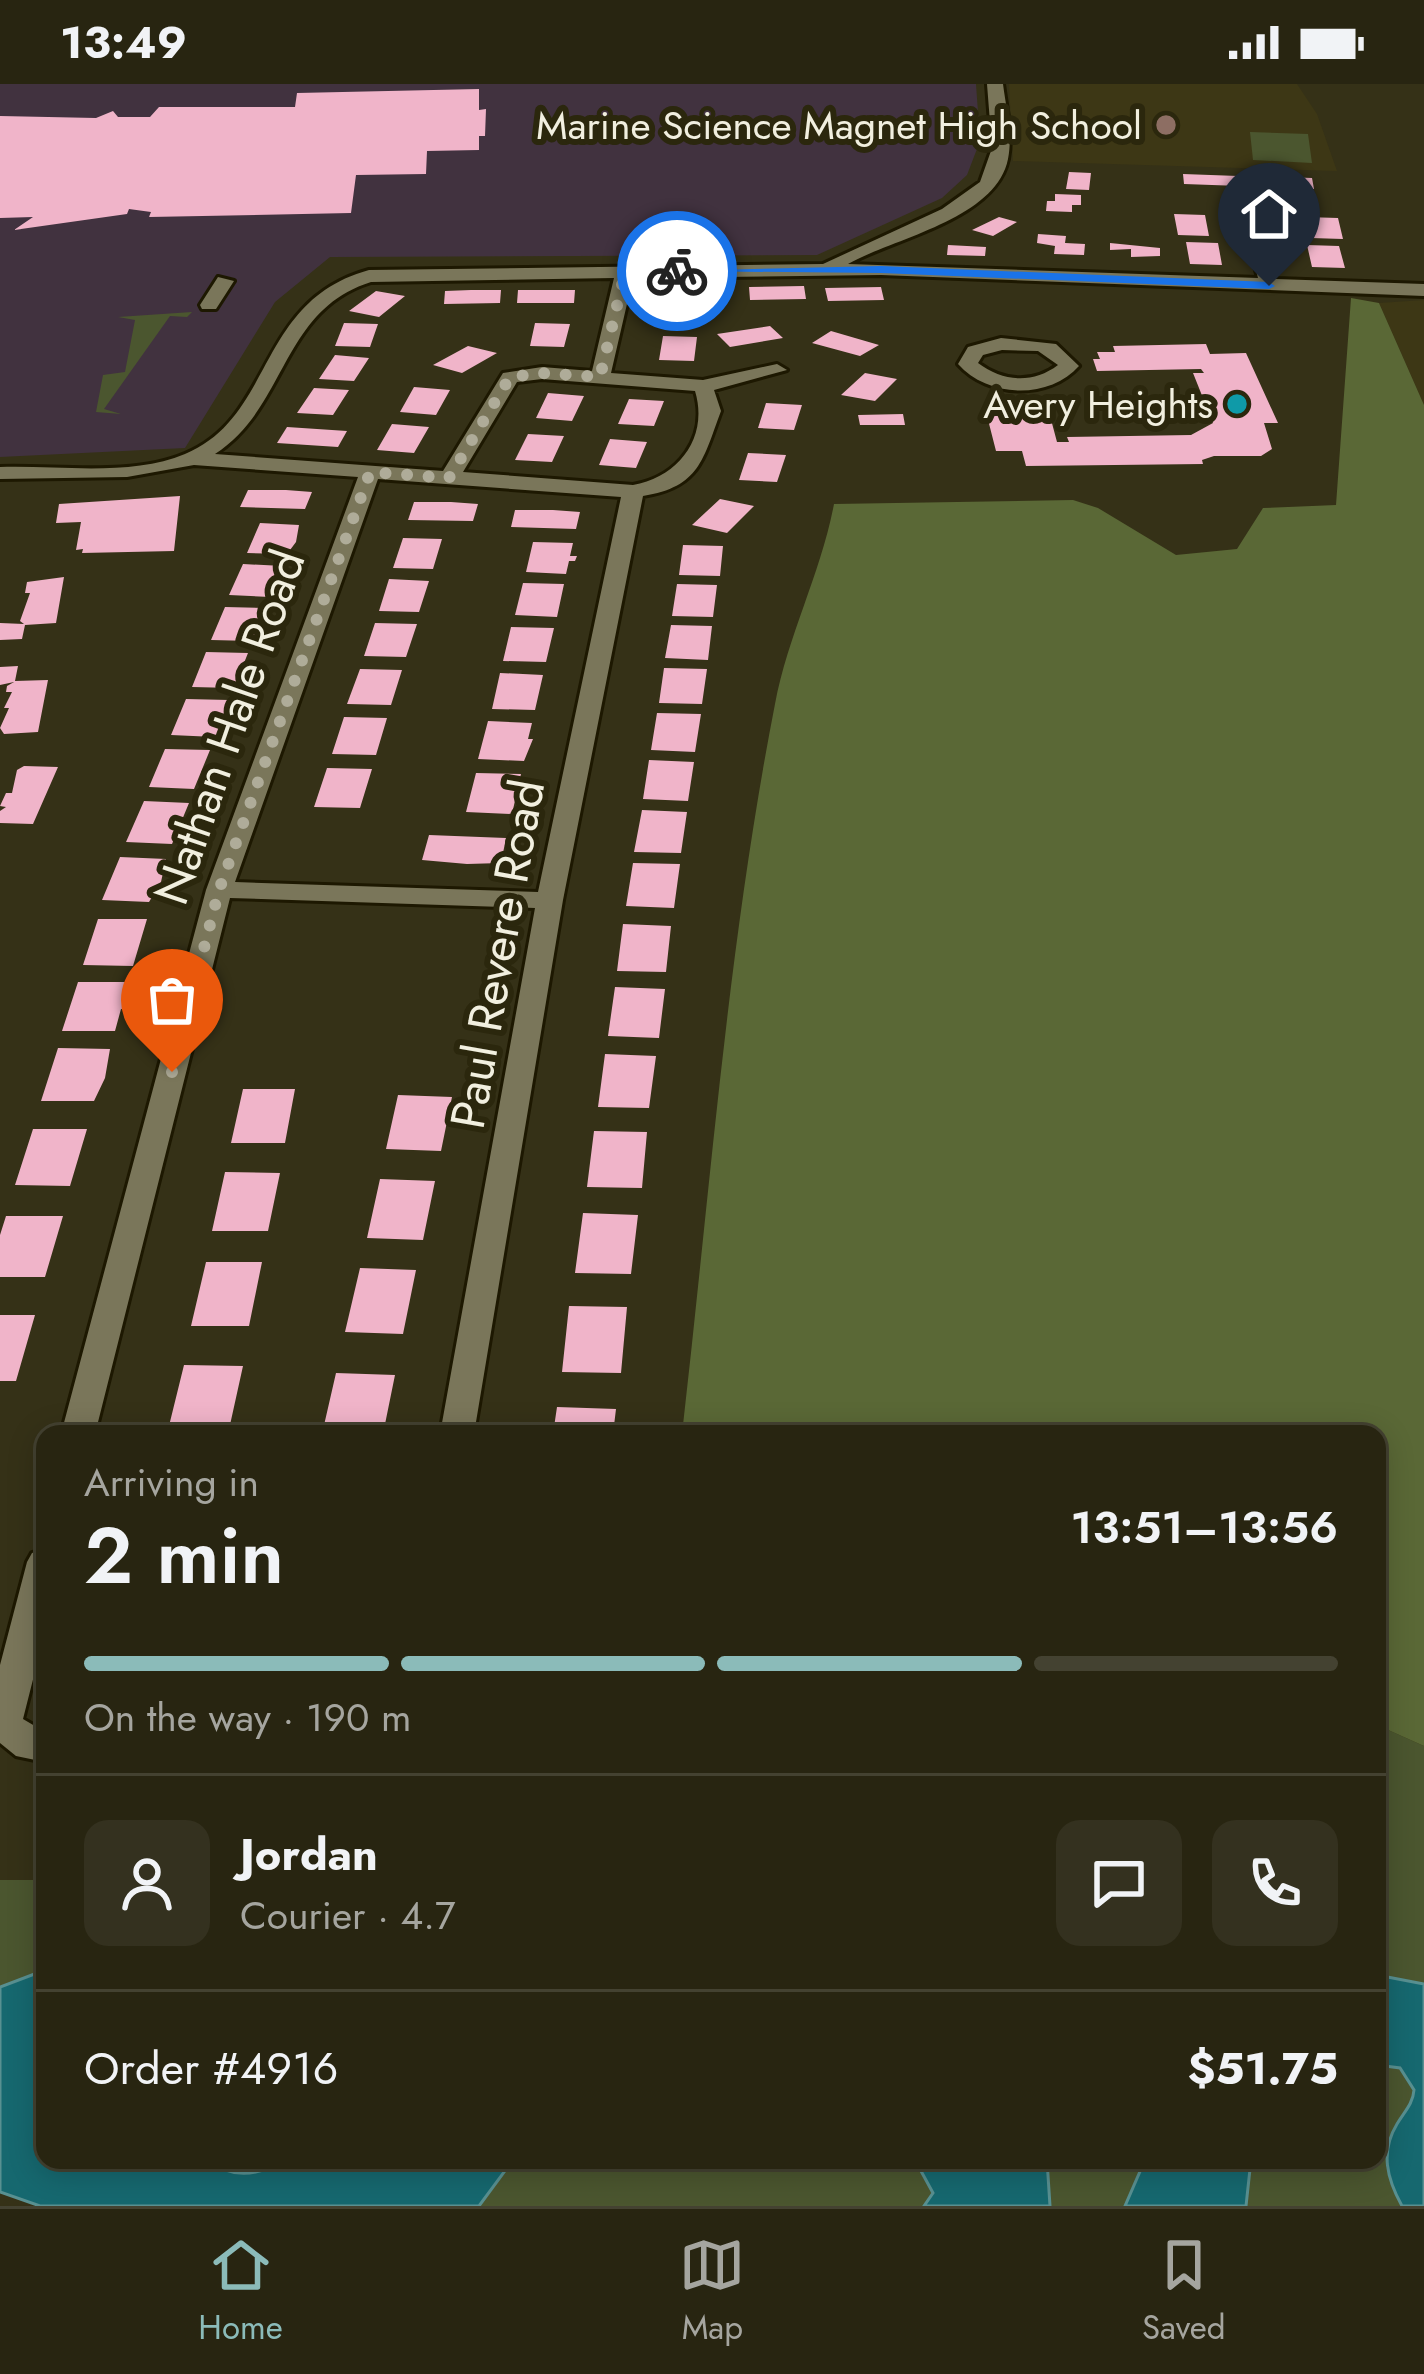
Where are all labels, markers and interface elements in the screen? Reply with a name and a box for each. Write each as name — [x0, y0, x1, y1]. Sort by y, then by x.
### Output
text: 13:49 — [60, 10, 187, 75]
place label: Marine Science Magnet High School — [536, 97, 1142, 154]
marker: Marine Science Magnet High School — [1153, 112, 1179, 138]
pin — [1218, 163, 1320, 286]
icon: home — [1236, 181, 1302, 247]
courier — [617, 211, 737, 331]
icon: bike — [644, 238, 710, 304]
place label: Avery Heights — [983, 376, 1213, 433]
marker: Avery Heights — [1224, 391, 1250, 417]
street label: Nathan Hale Road — [136, 541, 322, 914]
street label: Paul Revere Road — [433, 774, 562, 1134]
pin — [121, 949, 223, 1072]
icon: bag — [139, 967, 205, 1033]
text: Arriving in — [84, 1454, 259, 1511]
text: 13:51–13:56 — [1070, 1495, 1338, 1560]
text: 2 min — [84, 1500, 284, 1612]
text: On the way · 190 m — [84, 1689, 411, 1746]
button: person — [84, 1820, 210, 1946]
button: chat — [1056, 1820, 1182, 1946]
button: phone — [1212, 1820, 1338, 1946]
text: Jordan — [240, 1822, 378, 1887]
text: Courier · 4.7 — [240, 1887, 455, 1944]
text: Order #4916 — [84, 2036, 338, 2101]
text: $51.75 — [1187, 2036, 1338, 2101]
tab: Home — [198, 2232, 283, 2351]
tab: Map — [679, 2232, 745, 2351]
tab: Saved — [1142, 2232, 1226, 2351]

